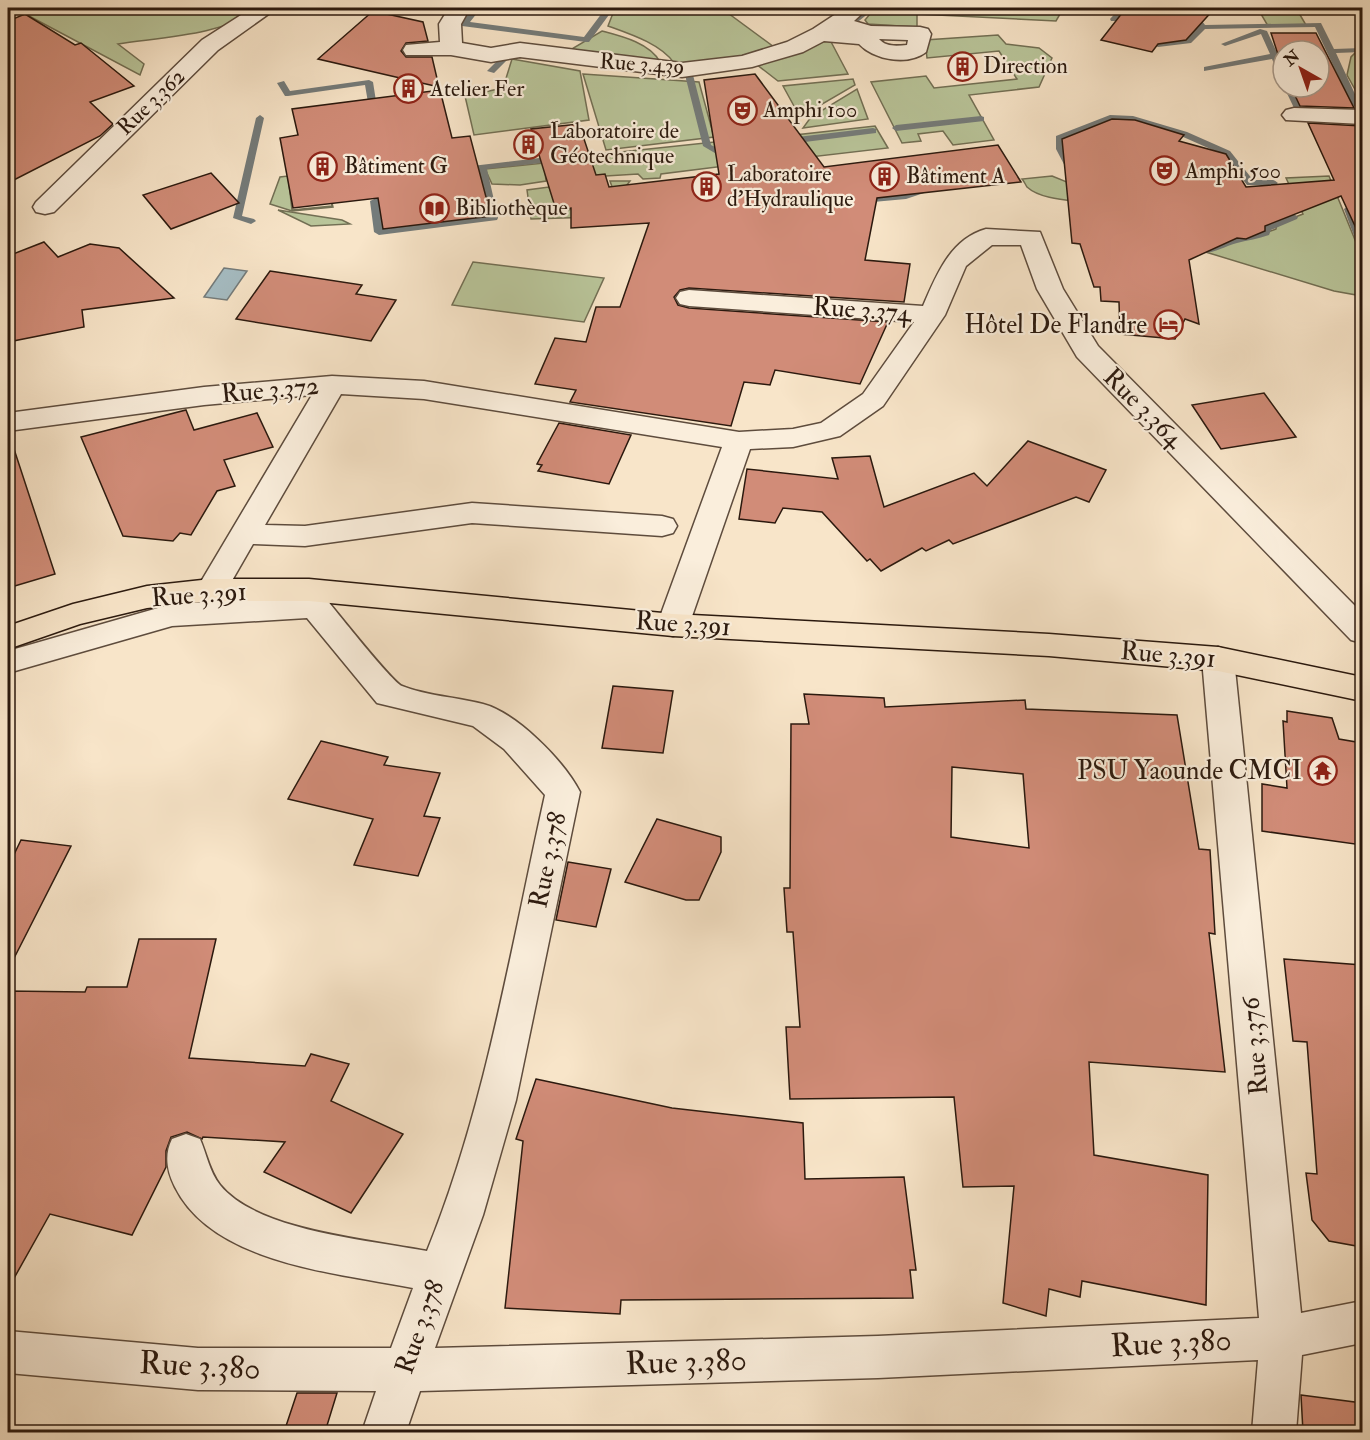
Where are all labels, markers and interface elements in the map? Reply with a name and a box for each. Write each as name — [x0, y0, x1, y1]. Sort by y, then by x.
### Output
north arrow — [1271, 39, 1331, 99]
text: N — [1279, 46, 1304, 71]
street label: Rue 3.439 — [598, 47, 686, 81]
building icon: Direction — [946, 50, 978, 82]
place label: Direction — [983, 52, 1068, 80]
street label: Rue 3.362 — [111, 63, 191, 141]
building icon: Atelier Fer — [393, 73, 425, 105]
place label: Atelier Fer — [429, 75, 525, 103]
theatre icon: Amphi 100 — [726, 94, 758, 126]
place label: Amphi 100 — [762, 96, 857, 125]
place label: Laboratoire de Géotechnique — [550, 117, 679, 170]
building icon: Laboratoire de Géotechnique — [513, 128, 545, 160]
building icon: Bâtiment G — [307, 150, 339, 182]
place label: Bâtiment G — [344, 152, 448, 180]
theatre icon: Amphi 500 — [1148, 155, 1180, 187]
place label: Amphi 500 — [1184, 157, 1281, 186]
place label: Laboratoire d'Hydraulique — [727, 160, 853, 213]
building icon: Bâtiment A — [869, 160, 901, 192]
place label: Bâtiment A — [906, 162, 1006, 190]
building icon: Laboratoire d'Hydraulique — [690, 171, 722, 203]
library icon: Bibliothèque — [418, 192, 450, 224]
place label: Bibliothèque — [455, 194, 568, 222]
street label: Rue 3.374 — [812, 291, 913, 329]
place label: Hôtel De Flandre — [964, 309, 1147, 341]
hotel icon: Hôtel De Flandre — [1152, 309, 1184, 341]
street label: Rue 3.364 — [1096, 361, 1190, 455]
street label: Rue 3.372 — [220, 370, 320, 410]
street label: Rue 3.391 — [150, 576, 248, 614]
street label: Rue 3.391 — [634, 605, 732, 643]
street label: Rue 3.391 — [1119, 635, 1217, 675]
place label: PSU Yaounde CMCI — [1077, 755, 1302, 787]
temple icon: PSU Yaounde CMCI — [1307, 755, 1339, 787]
street label: Rue 3.378 — [522, 809, 574, 911]
street label: Rue 3.376 — [1235, 994, 1275, 1096]
street label: Rue 3.378 — [388, 1276, 452, 1378]
street label: Rue 3.380 — [1109, 1320, 1233, 1366]
street label: Rue 3.380 — [625, 1340, 747, 1384]
street label: Rue 3.380 — [138, 1343, 262, 1389]

